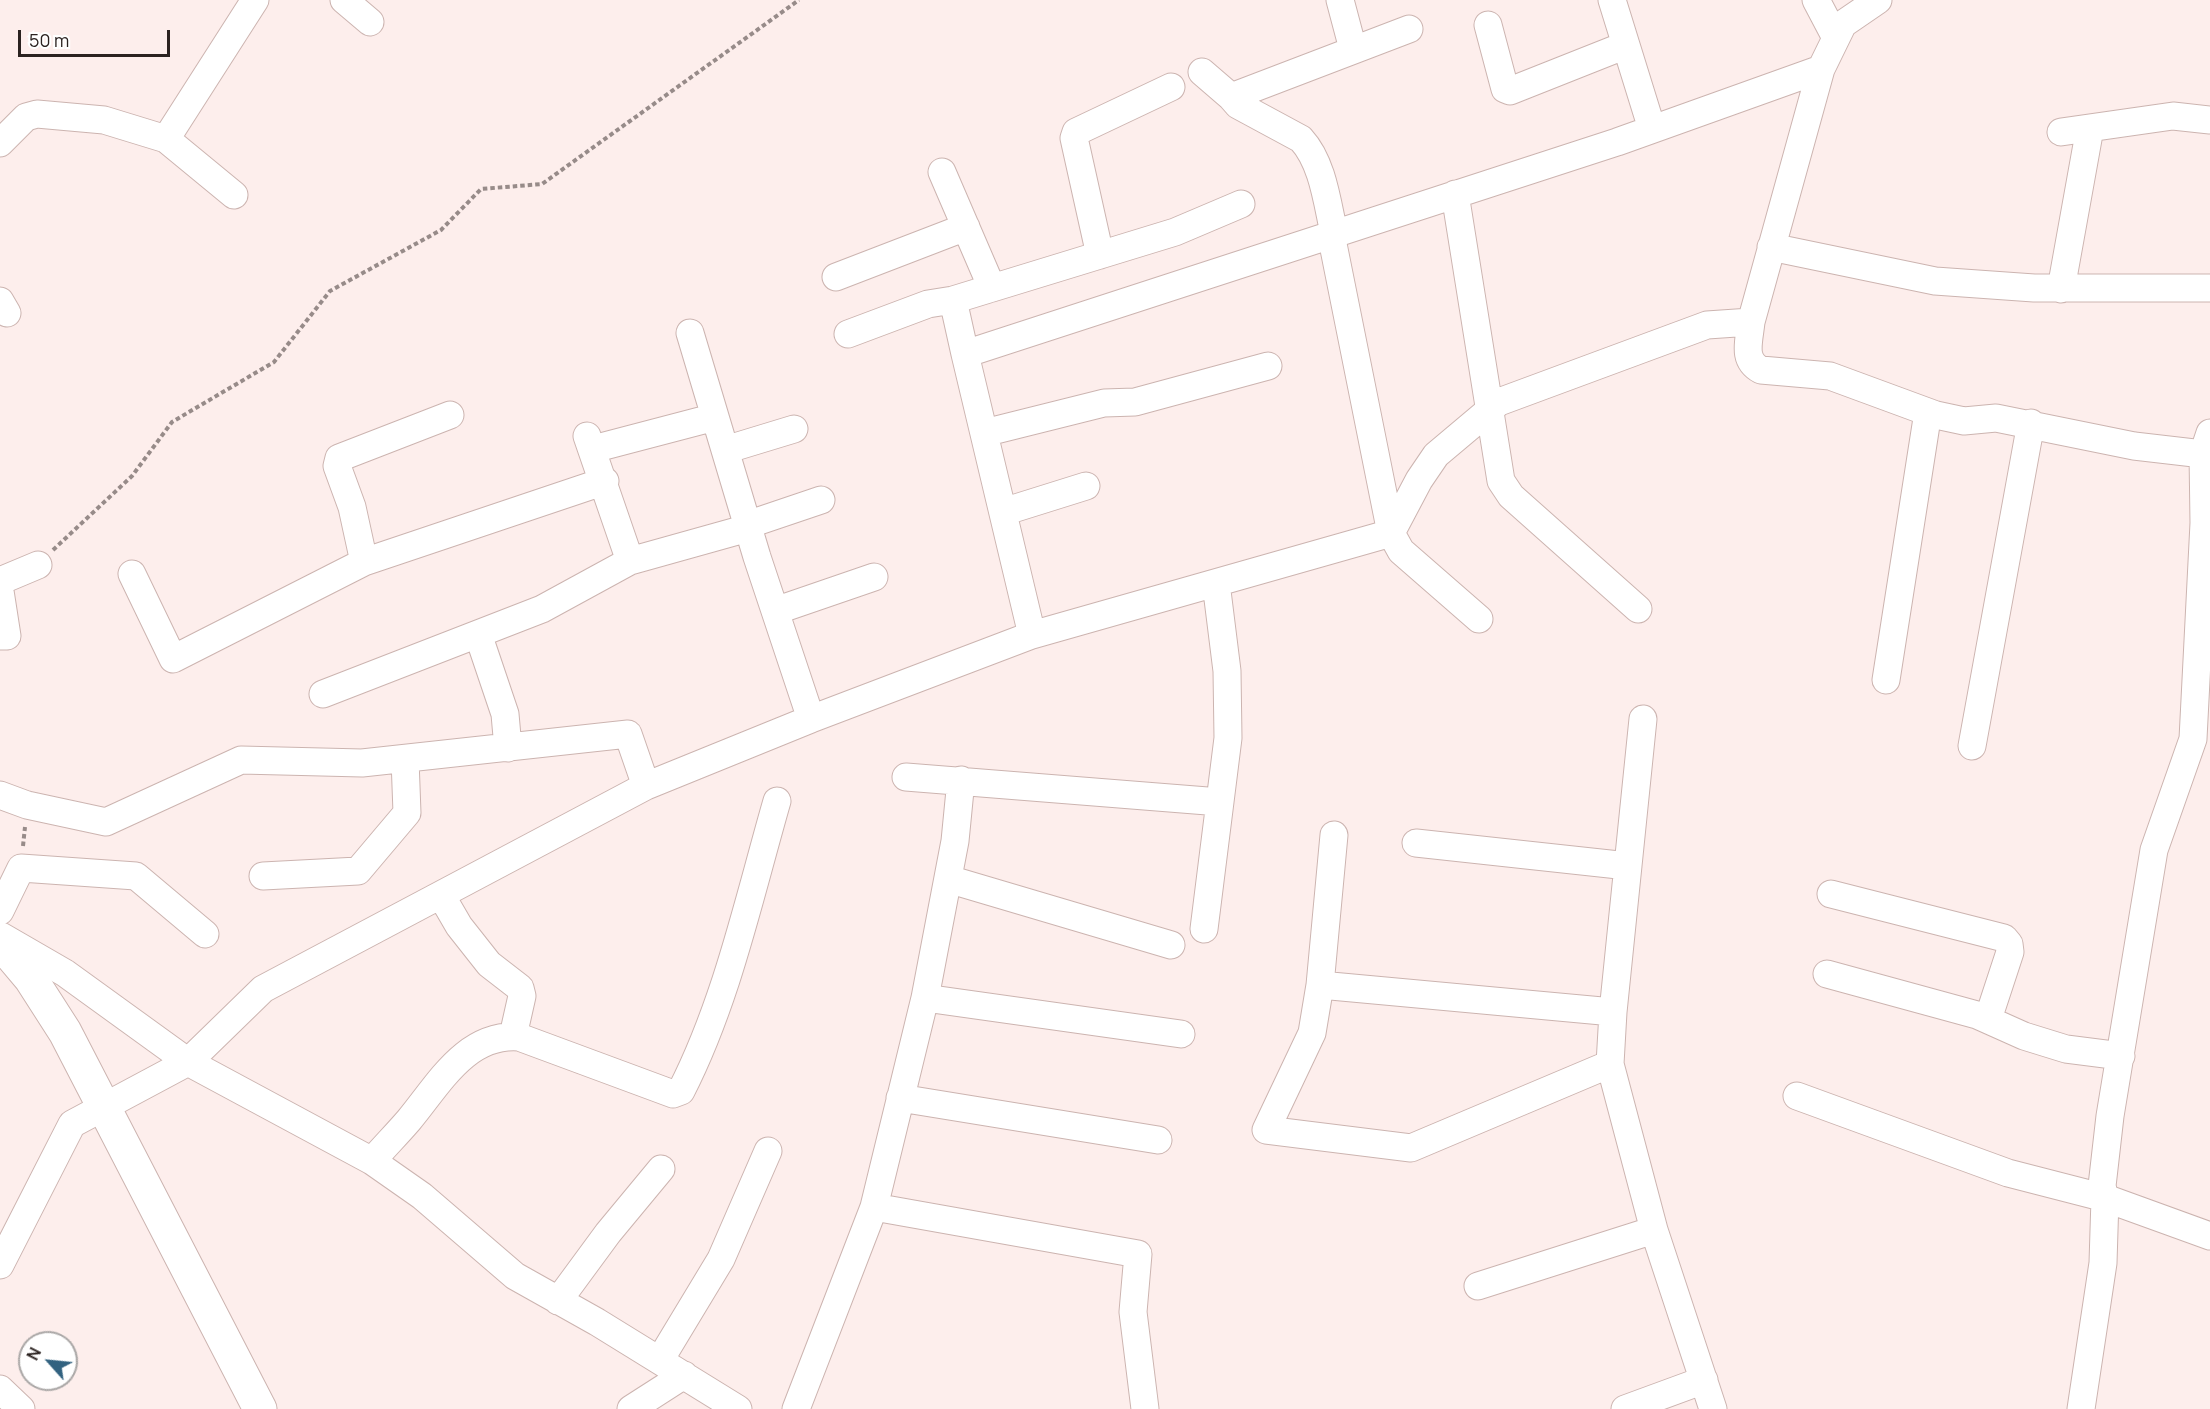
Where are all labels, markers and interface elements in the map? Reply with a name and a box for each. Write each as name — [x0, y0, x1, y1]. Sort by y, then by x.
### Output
scale bar — [21, 18, 172, 56]
text: 50 m — [29, 28, 69, 52]
north arrow — [18, 1331, 78, 1391]
text: N — [21, 1344, 46, 1364]

